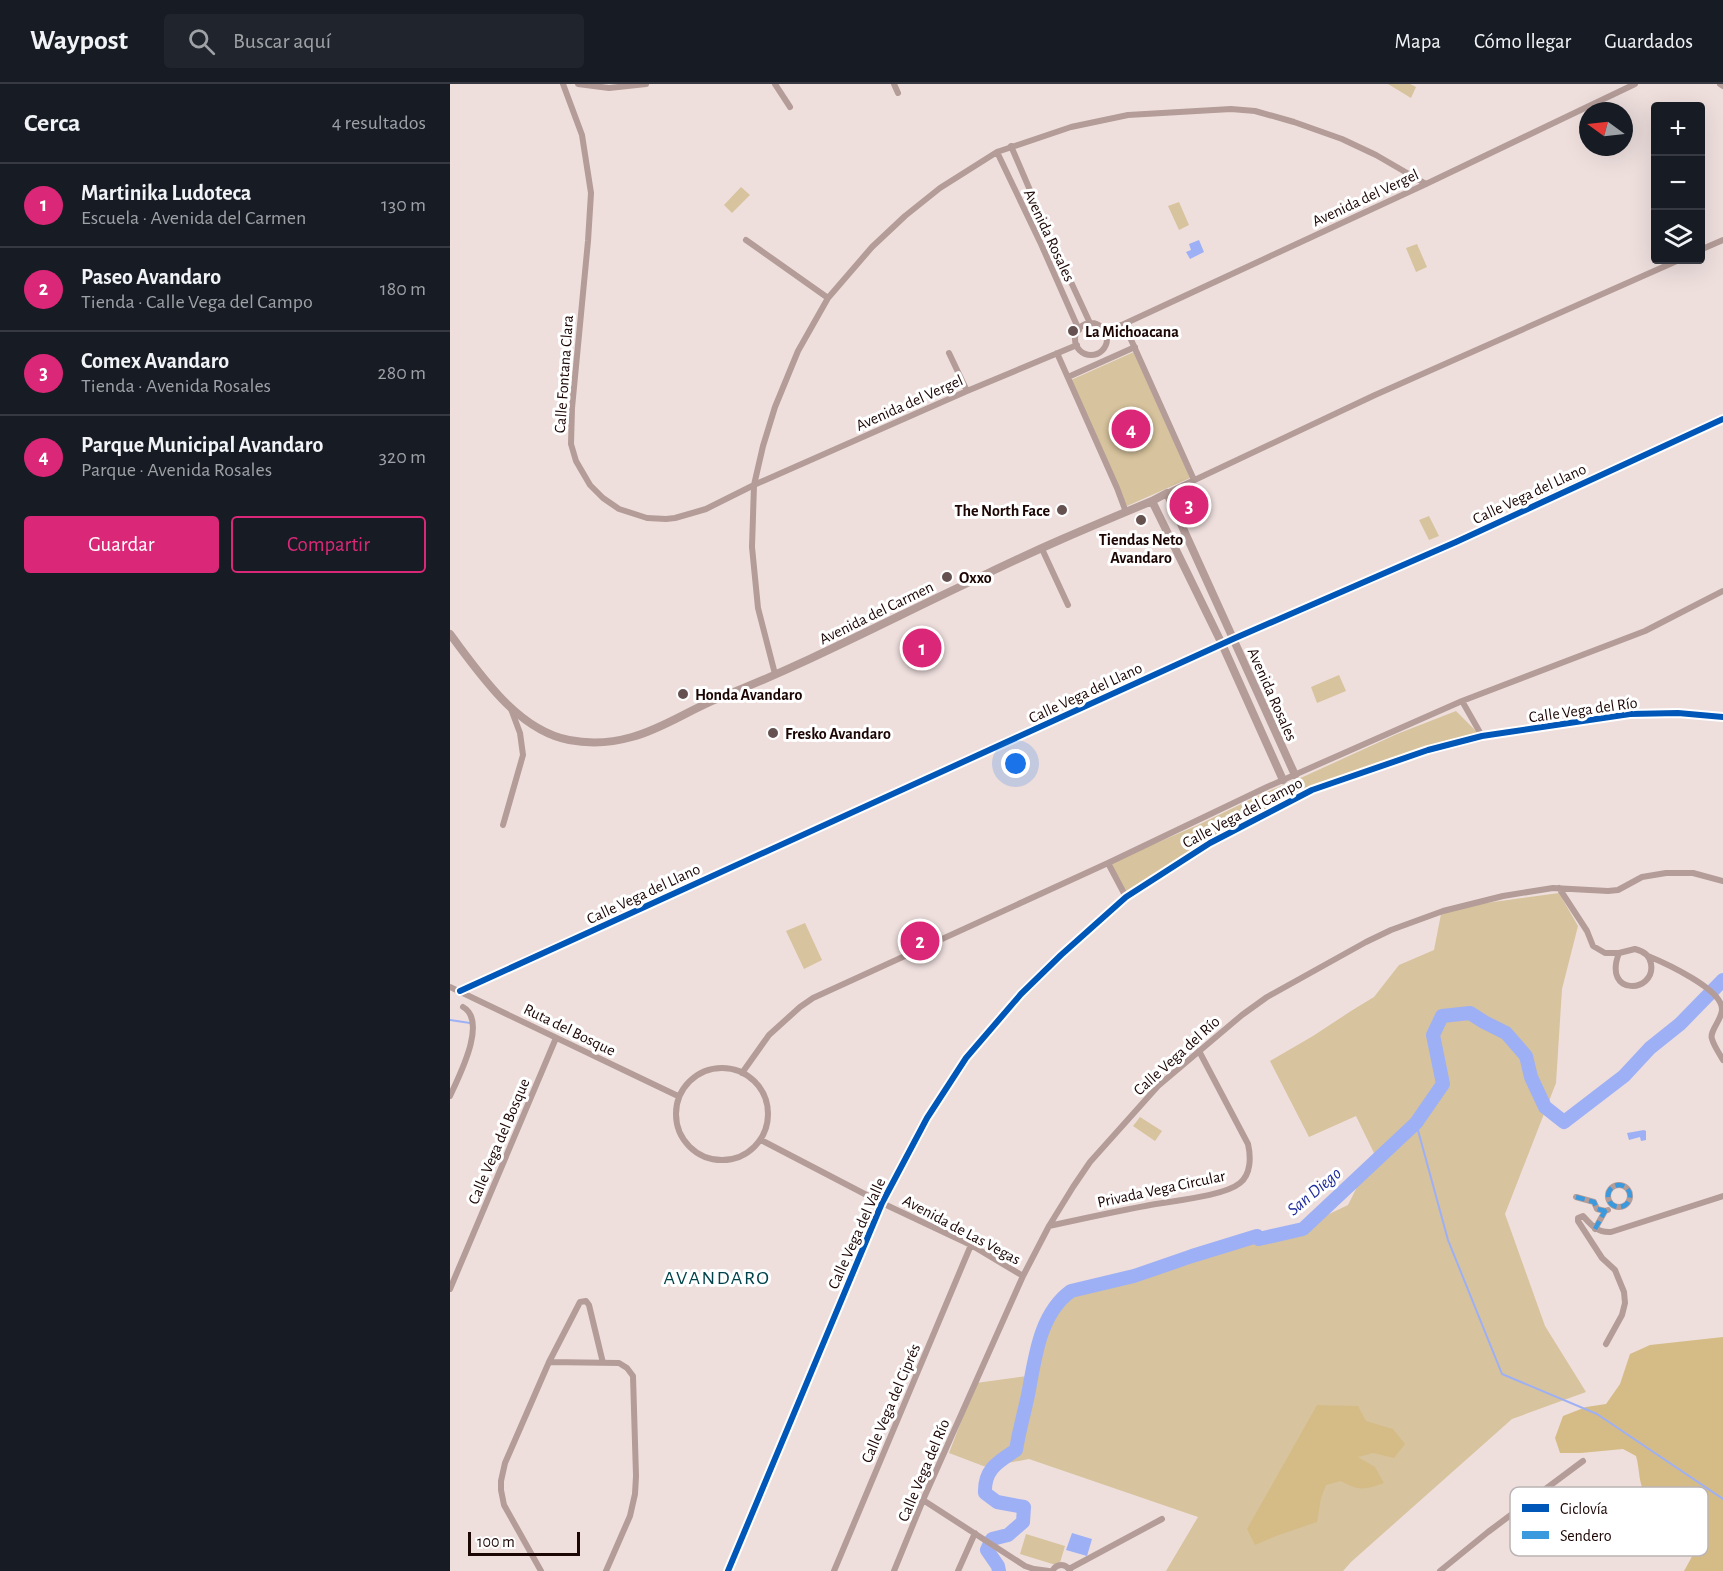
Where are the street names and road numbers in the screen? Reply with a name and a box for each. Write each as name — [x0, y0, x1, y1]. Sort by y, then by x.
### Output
street label: Avenida del Vergel — [1310, 166, 1421, 230]
street label: Avenida Rosales — [1021, 187, 1078, 284]
street label: Calle Fontana Clara — [552, 314, 576, 434]
street label: Avenida del Vergel — [853, 372, 965, 434]
street label: Calle Vega del Llano — [1470, 461, 1589, 527]
street label: Avenida del Carmen — [817, 578, 936, 647]
street label: Avenida Rosales — [1244, 645, 1300, 743]
street label: Calle Vega del Llano — [1026, 660, 1145, 726]
street label: Calle Vega del Río — [1528, 694, 1639, 726]
street label: Calle Vega del Campo — [1180, 774, 1305, 851]
street label: Calle Vega del Llano — [584, 861, 703, 927]
street label: Ruta del Bosque — [521, 1001, 618, 1059]
street label: Calle Vega del Río — [1131, 1013, 1223, 1098]
street label: Calle Vega del Bosque — [465, 1076, 533, 1207]
street label: Privada Vega Circular — [1096, 1167, 1228, 1210]
street label: Calle Vega del Valle — [825, 1175, 889, 1291]
street label: Avenida de Las Vegas — [900, 1192, 1023, 1268]
street label: Calle Vega del Ciprés — [859, 1341, 923, 1465]
street label: Calle Vega del Río — [895, 1417, 953, 1524]

